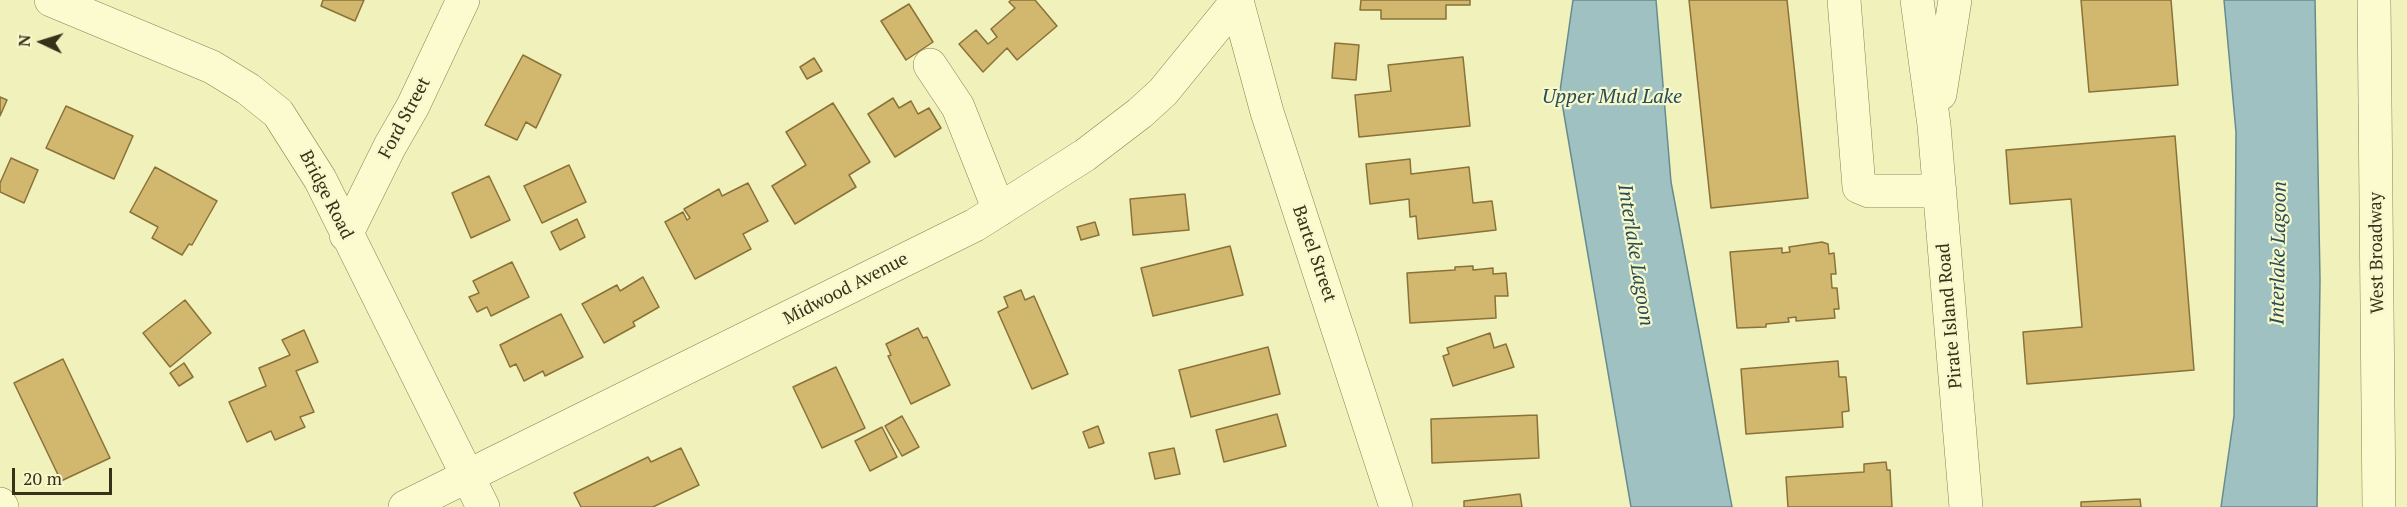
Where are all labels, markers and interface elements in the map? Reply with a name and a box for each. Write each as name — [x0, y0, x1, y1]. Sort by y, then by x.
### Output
north arrow — [12, 12, 72, 72]
text: N — [13, 34, 35, 48]
street label: Ford Street — [375, 74, 435, 162]
water label: Upper Mud Lake — [1542, 85, 1682, 109]
street label: Bridge Road — [294, 147, 358, 243]
water label: Interlake Lagoon — [2266, 181, 2292, 325]
water label: Interlake Lagoon — [1612, 182, 1658, 328]
street label: West Broadway — [2365, 192, 2389, 314]
street label: Bartel Street — [1287, 203, 1341, 305]
street label: Pirate Island Road — [1933, 242, 1967, 390]
street label: Midwood Avenue — [780, 248, 912, 330]
scale bar — [15, 456, 116, 494]
text: 20 m — [23, 466, 62, 490]

